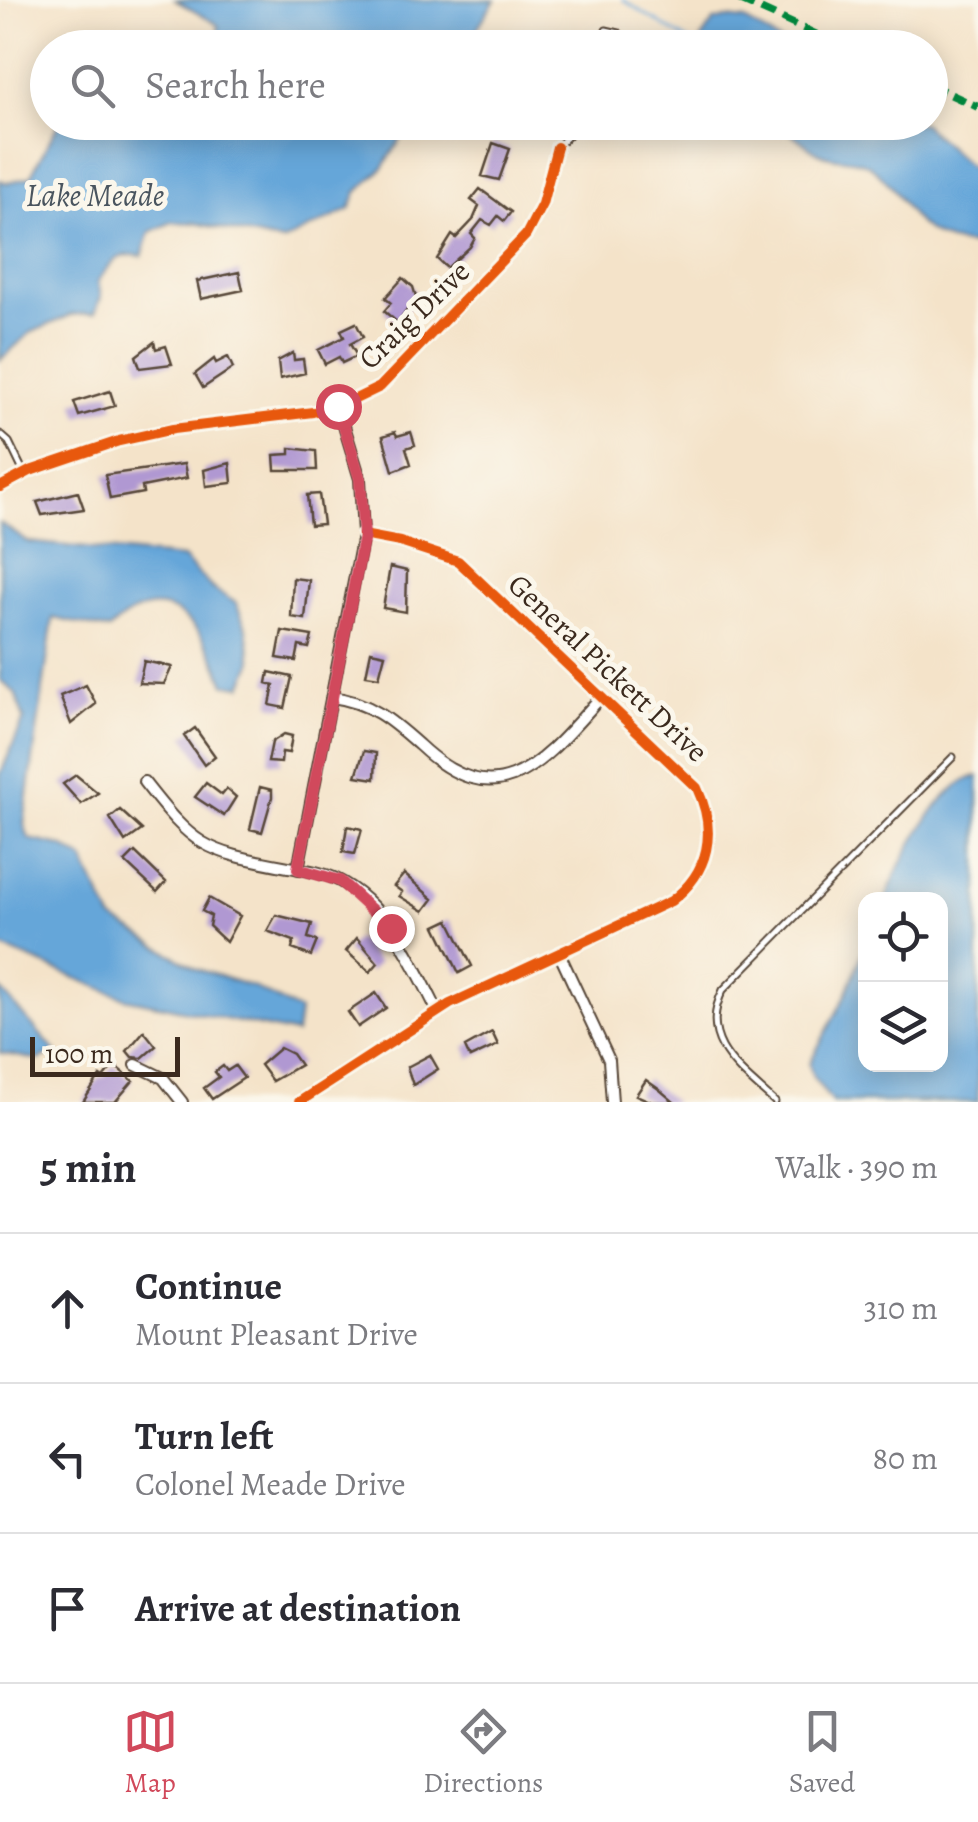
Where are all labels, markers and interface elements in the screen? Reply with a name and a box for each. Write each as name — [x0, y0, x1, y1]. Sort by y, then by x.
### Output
search box — [30, 30, 948, 140]
icon: search — [65, 58, 120, 113]
text: Search here — [145, 59, 326, 111]
water label: Lake Meade — [26, 173, 164, 217]
street label: Craig Drive — [350, 252, 478, 378]
route start — [316, 384, 362, 430]
street label: General Pickett Drive — [499, 565, 717, 771]
map controls — [858, 892, 948, 1072]
button: locate — [858, 892, 948, 982]
route end — [369, 906, 415, 952]
button: layers — [858, 982, 948, 1072]
scale bar — [30, 1032, 180, 1076]
text: 100 m — [45, 1035, 113, 1073]
text: 5 min — [40, 1139, 136, 1196]
text: Walk · 390 m — [775, 1145, 938, 1189]
text: Continue — [135, 1260, 282, 1312]
icon: ahead — [40, 1281, 95, 1336]
text: 310 m — [864, 1286, 938, 1330]
text: Mount Pleasant Drive — [135, 1312, 418, 1356]
text: Turn left — [135, 1410, 274, 1462]
icon: left — [40, 1431, 95, 1486]
text: 80 m — [872, 1436, 938, 1480]
text: Colonel Meade Drive — [135, 1462, 406, 1506]
icon: arrive — [40, 1581, 95, 1636]
text: Arrive at destination — [135, 1582, 461, 1634]
tab: Map — [123, 1704, 178, 1802]
tab: Directions — [423, 1704, 543, 1802]
tab: Saved — [789, 1704, 855, 1802]

